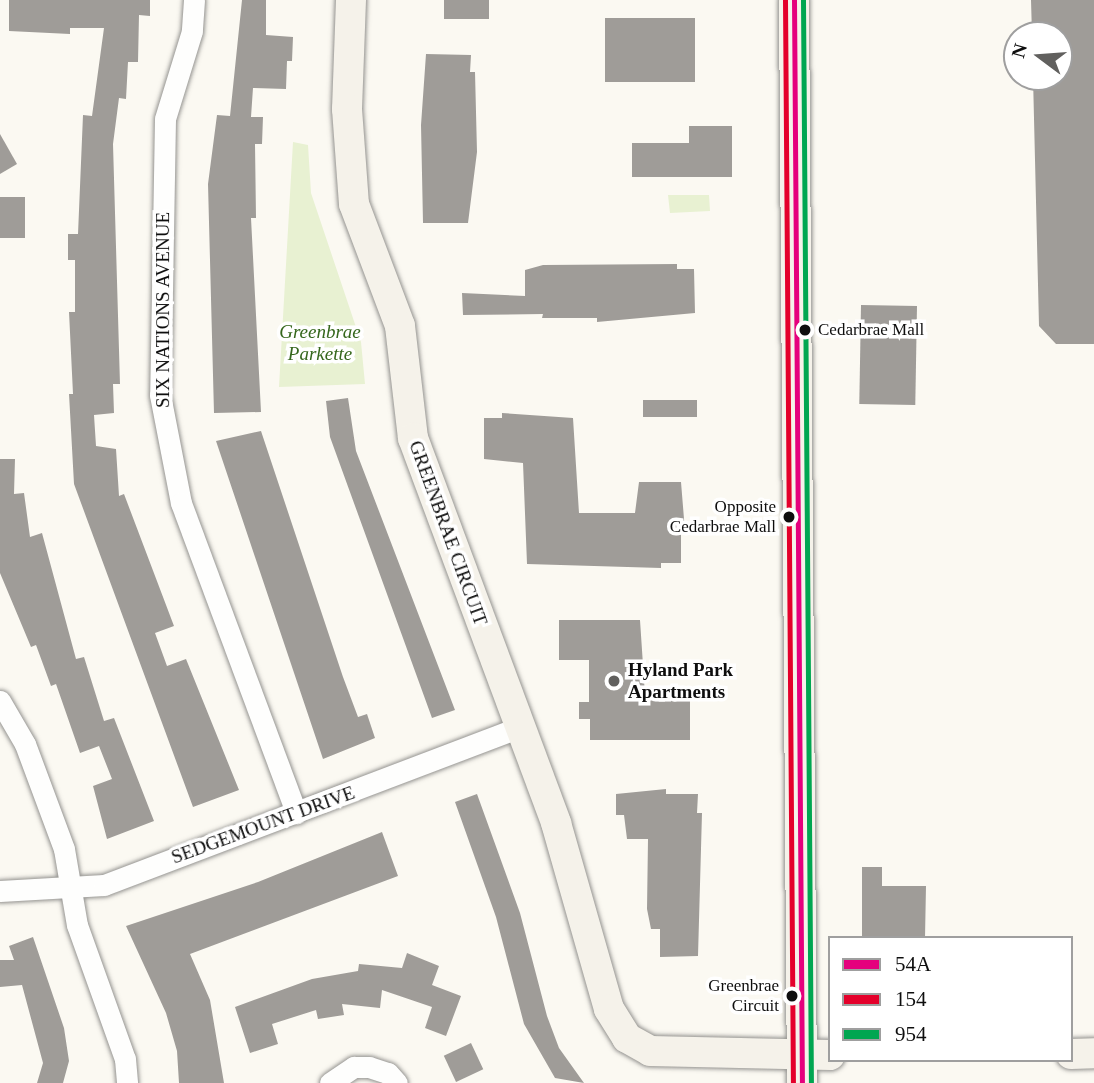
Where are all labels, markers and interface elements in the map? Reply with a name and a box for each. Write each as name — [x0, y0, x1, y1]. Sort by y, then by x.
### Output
north arrow — [1003, 21, 1073, 91]
text: N — [1007, 41, 1031, 60]
street label: SIX NATIONS AVENUE — [152, 211, 174, 409]
place label: Cedarbrae Mall — [818, 320, 924, 340]
park label: Greenbrae Parkette — [279, 321, 361, 365]
marker: Cedarbrae Mall — [798, 323, 812, 337]
street label: GREENBRAE CIRCUIT — [404, 438, 492, 628]
place label: Opposite Cedarbrae Mall — [670, 497, 776, 537]
marker: Opposite Cedarbrae Mall — [782, 510, 796, 524]
place label: Hyland Park Apartments — [628, 659, 733, 703]
marker: Hyland Park Apartments — [606, 673, 622, 689]
street label: SEDGEMOUNT DRIVE — [168, 781, 358, 869]
legend — [828, 936, 1073, 1062]
text: 54A — [895, 952, 931, 976]
place label: Greenbrae Circuit — [708, 976, 779, 1016]
text: 154 — [895, 987, 927, 1011]
marker: Greenbrae Circuit — [785, 989, 799, 1003]
text: 954 — [895, 1022, 927, 1046]

